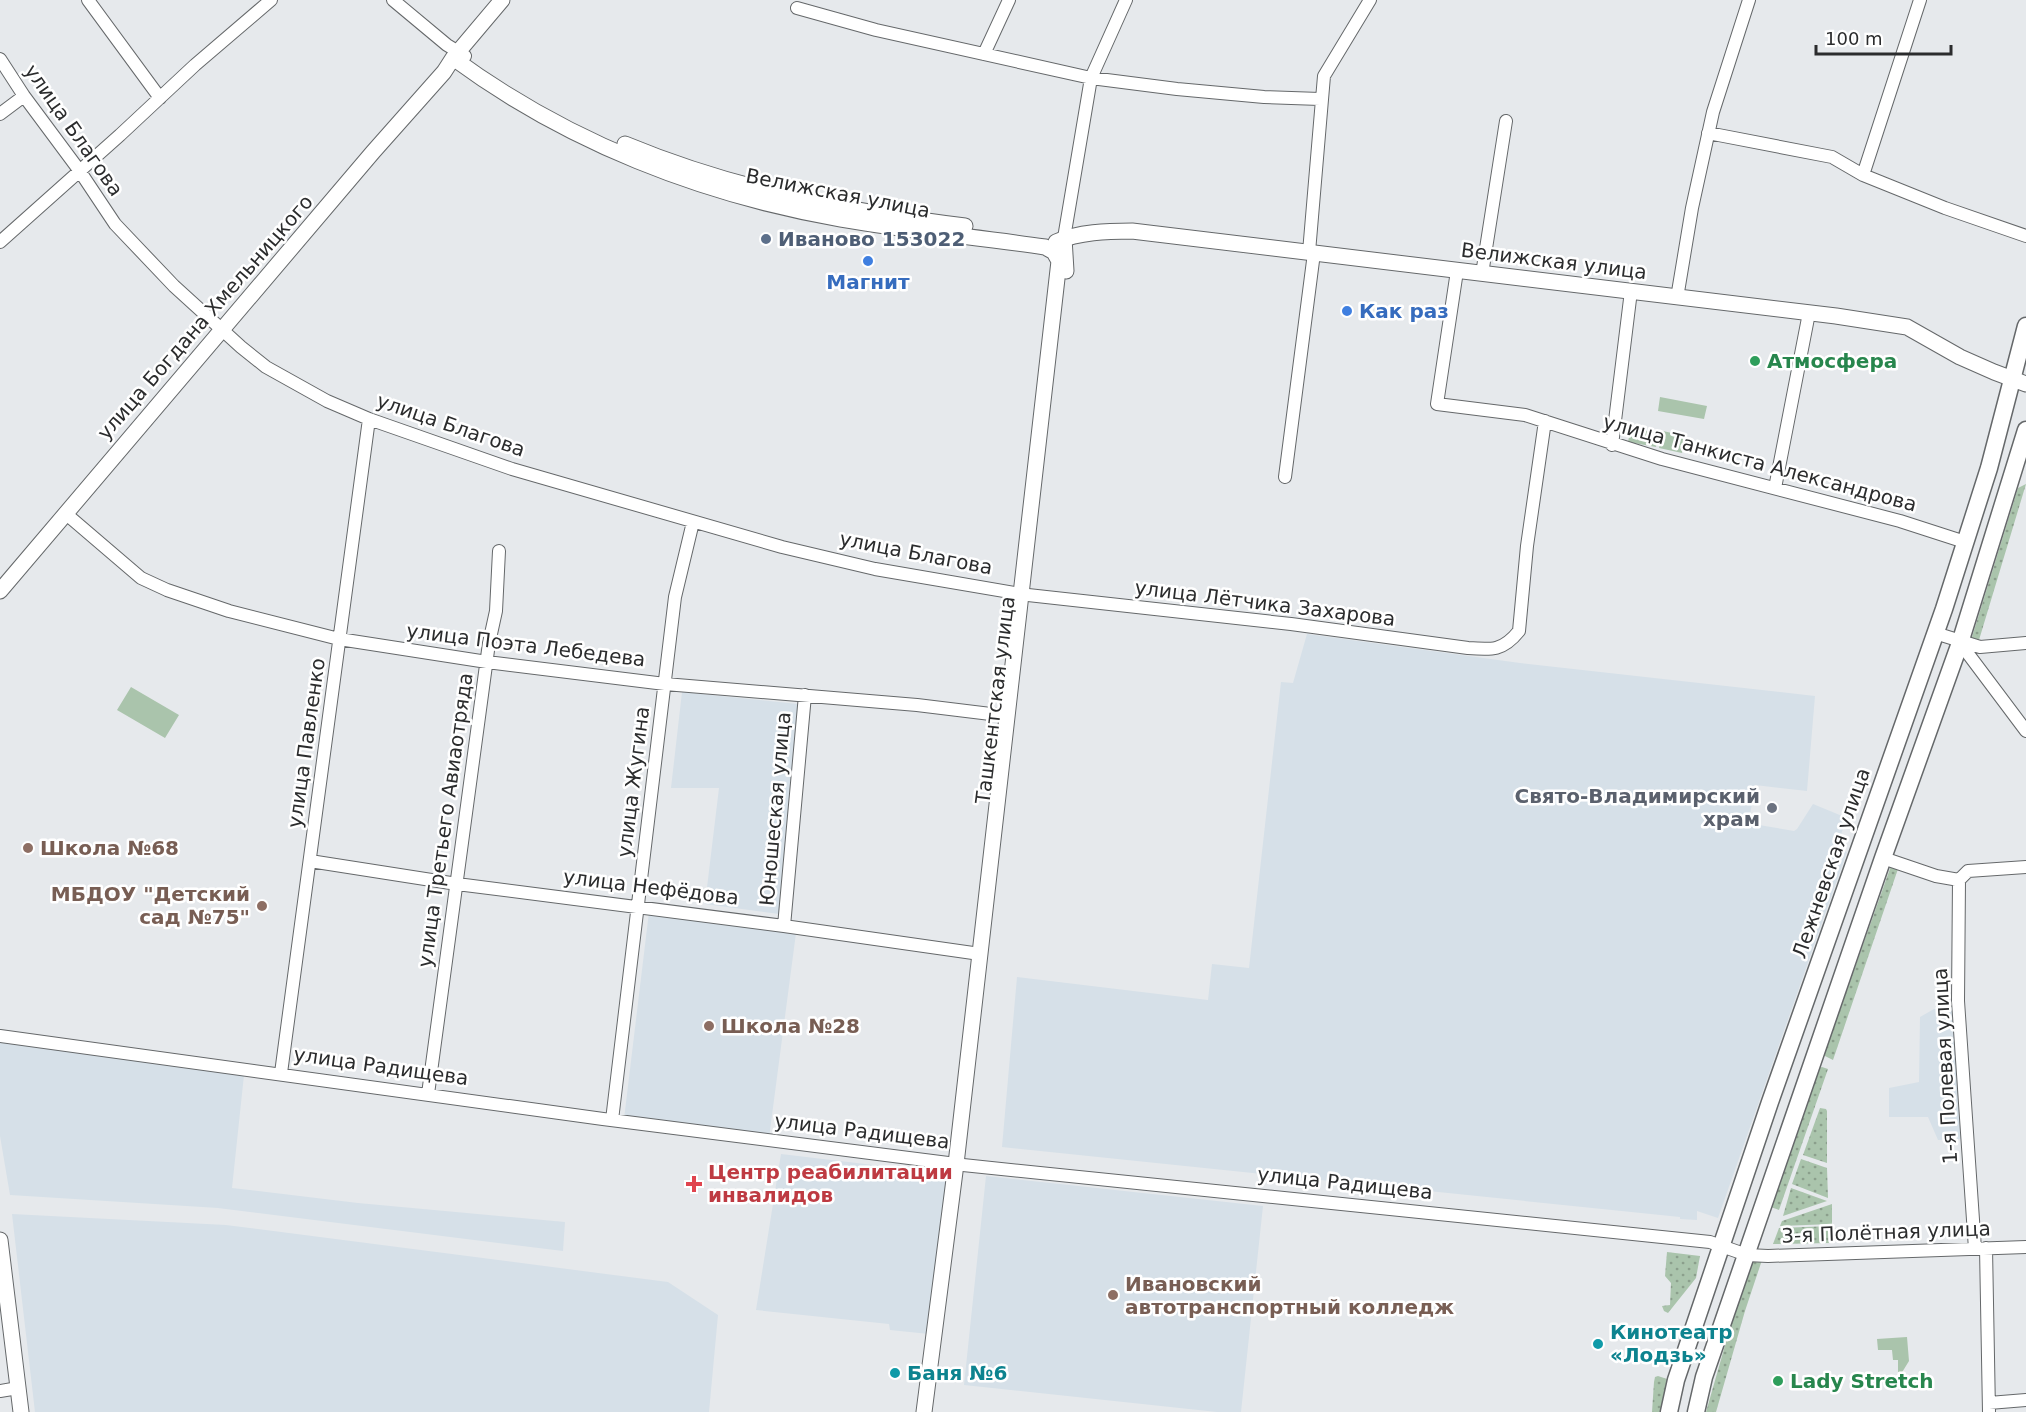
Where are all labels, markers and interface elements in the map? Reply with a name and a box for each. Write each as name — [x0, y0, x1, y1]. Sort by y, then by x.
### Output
scale bar — [1816, 18, 1951, 56]
text: 100 m — [1825, 28, 1883, 49]
street label: улица Благова — [20, 59, 128, 201]
street label: Велижская улица — [744, 163, 932, 223]
street label: улица Богдана Хмельницкого — [92, 190, 318, 444]
place label: Иваново 153022 — [778, 227, 965, 251]
marker: Иваново 153022 — [759, 232, 773, 246]
street label: Велижская улица — [1460, 238, 1648, 284]
marker: Магнит — [861, 254, 875, 268]
place label: Магнит — [826, 270, 910, 294]
place label: Как раз — [1359, 299, 1449, 323]
marker: Как раз — [1340, 304, 1354, 318]
place label: Атмосфера — [1767, 349, 1897, 373]
marker: Атмосфера — [1748, 354, 1762, 368]
street label: улица Благова — [374, 388, 528, 462]
street label: улица Танкиста Александрова — [1601, 410, 1919, 516]
street label: улица Благова — [837, 526, 995, 580]
street label: улица Лётчика Захарова — [1133, 575, 1397, 631]
street label: Ташкентская улица — [970, 595, 1020, 806]
street label: улица Поэта Лебедева — [405, 618, 647, 672]
street label: улица Павленко — [282, 656, 330, 830]
street label: улица Третьего Авиаотряда — [412, 671, 478, 969]
street label: улица Жугина — [612, 705, 654, 859]
street label: Юношеская улица — [755, 711, 795, 907]
street label: Лежневская улица — [1787, 765, 1875, 961]
place label: Свято-Владимирский храм — [1515, 784, 1760, 831]
marker: Свято-Владимирский храм — [1765, 801, 1779, 815]
place label: Школа №68 — [40, 836, 179, 860]
marker: Школа №68 — [21, 841, 35, 855]
street label: улица Нефёдова — [562, 864, 740, 910]
place label: МБДОУ "Детский сад №75" — [51, 882, 250, 929]
marker: МБДОУ "Детский сад №75" — [255, 899, 269, 913]
street label: 1-я Полевая улица — [1928, 967, 1962, 1165]
place label: Школа №28 — [721, 1014, 860, 1038]
marker: Школа №28 — [702, 1019, 716, 1033]
street label: улица Радищева — [292, 1042, 470, 1090]
street label: улица Радищева — [773, 1108, 951, 1154]
place label: Центр реабилитации инвалидов — [708, 1160, 953, 1207]
street label: улица Радищева — [1256, 1162, 1434, 1204]
marker: Центр реабилитации инвалидов — [685, 1175, 703, 1193]
street label: 3-я Полётная улица — [1781, 1216, 1991, 1248]
place label: Ивановский автотранспортный колледж — [1125, 1272, 1454, 1319]
marker: Ивановский автотранспортный колледж — [1106, 1288, 1120, 1302]
place label: Кинотеатр «Лодзь» — [1610, 1320, 1732, 1367]
marker: Кинотеатр «Лодзь» — [1591, 1337, 1605, 1351]
place label: Баня №6 — [907, 1361, 1007, 1385]
marker: Баня №6 — [888, 1366, 902, 1380]
place label: Lady Stretch — [1790, 1369, 1934, 1393]
marker: Lady Stretch — [1771, 1374, 1785, 1388]

